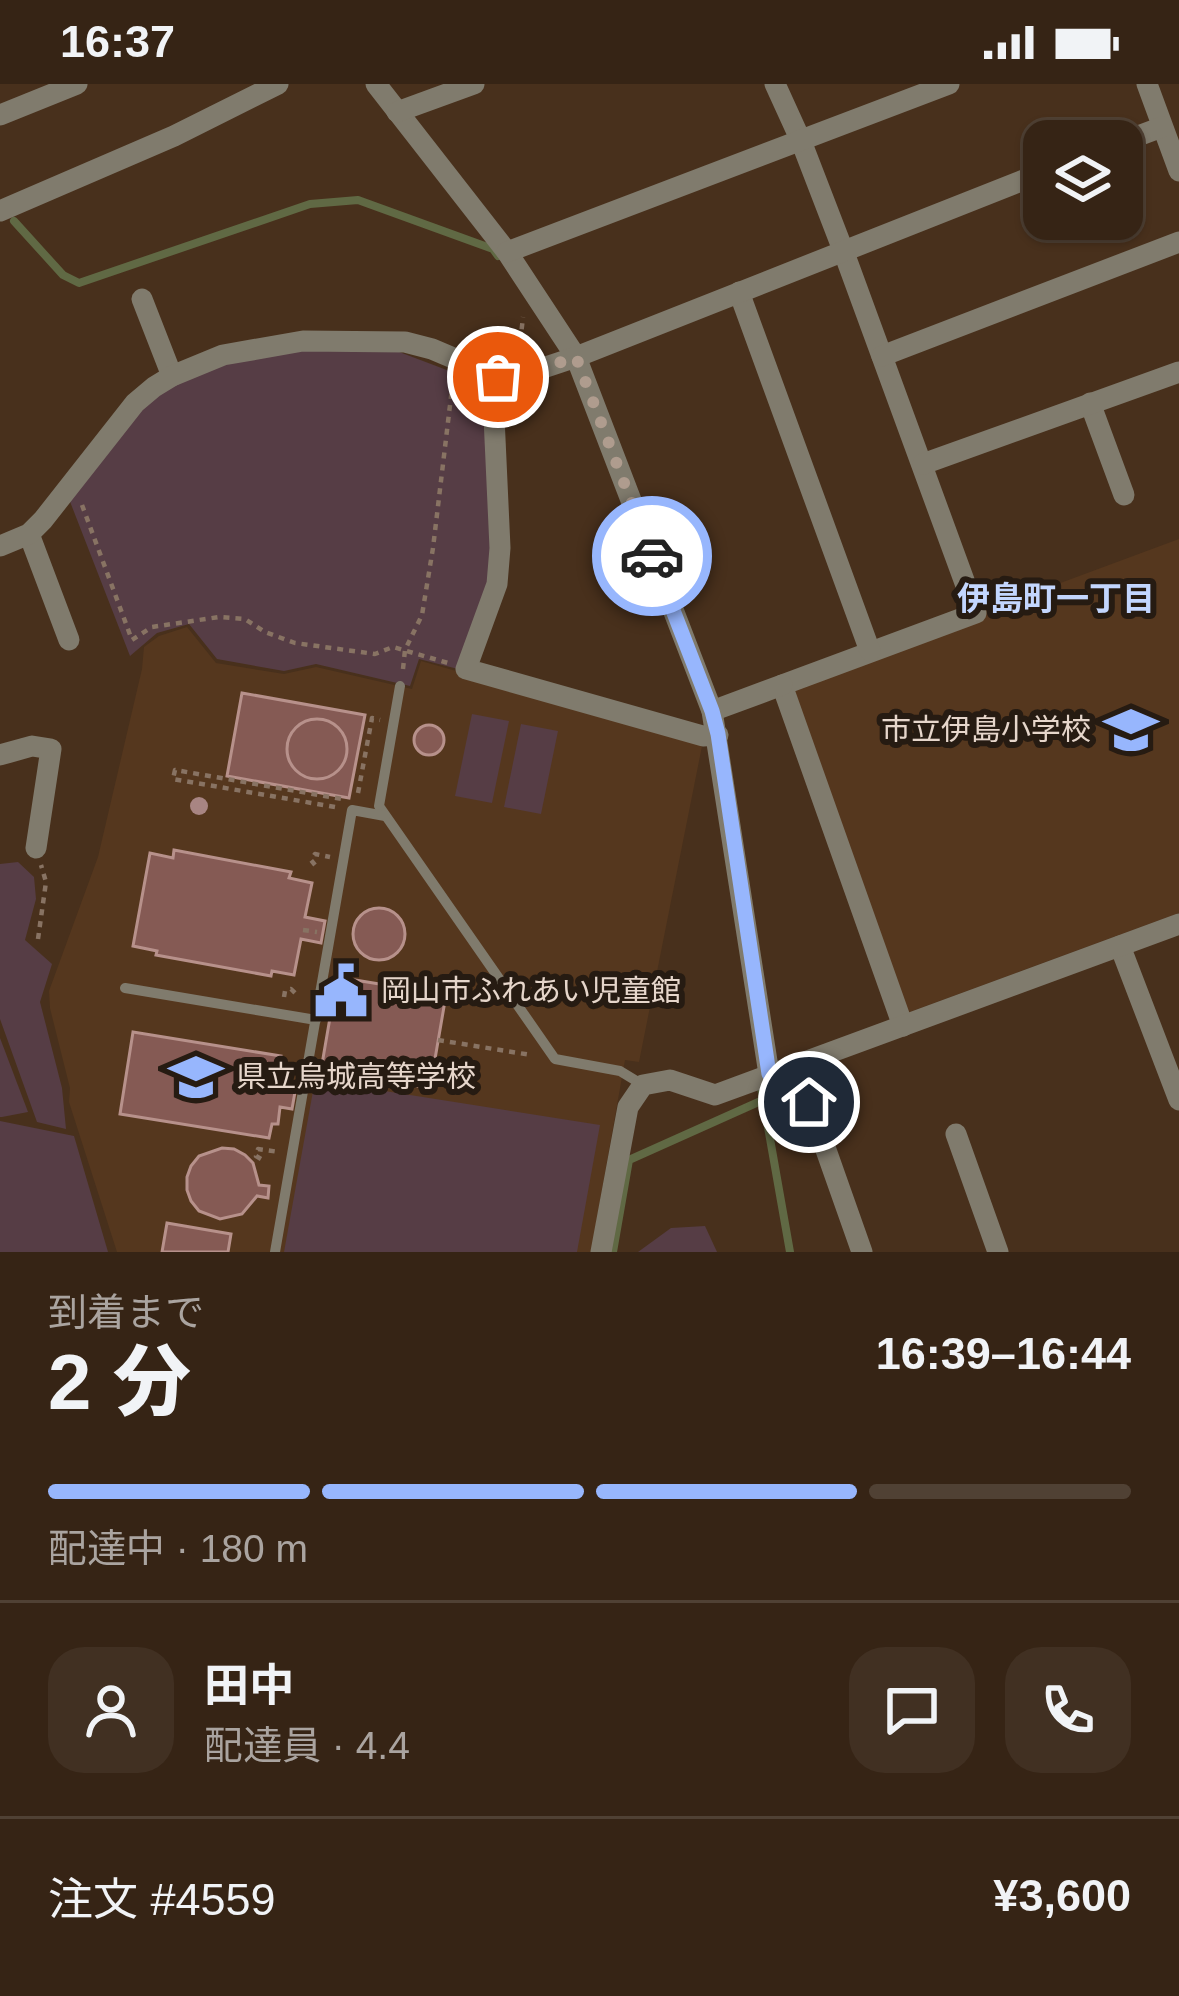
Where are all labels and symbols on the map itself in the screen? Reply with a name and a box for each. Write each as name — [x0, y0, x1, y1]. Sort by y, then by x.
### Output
pin — [447, 326, 549, 428]
courier — [592, 496, 712, 616]
district label: 伊島町一丁目 — [957, 580, 1155, 617]
school or university icon: 市立伊島小学校 — [1102, 701, 1160, 759]
place label: 市立伊島小学校 — [881, 713, 1091, 746]
public building icon: 岡山市ふれあい児童館 — [312, 962, 370, 1020]
place label: 岡山市ふれあい児童館 — [381, 974, 681, 1007]
school or university icon: 県立烏城高等学校 — [167, 1048, 225, 1106]
pin — [758, 1051, 860, 1153]
place label: 県立烏城高等学校 — [236, 1060, 476, 1093]

